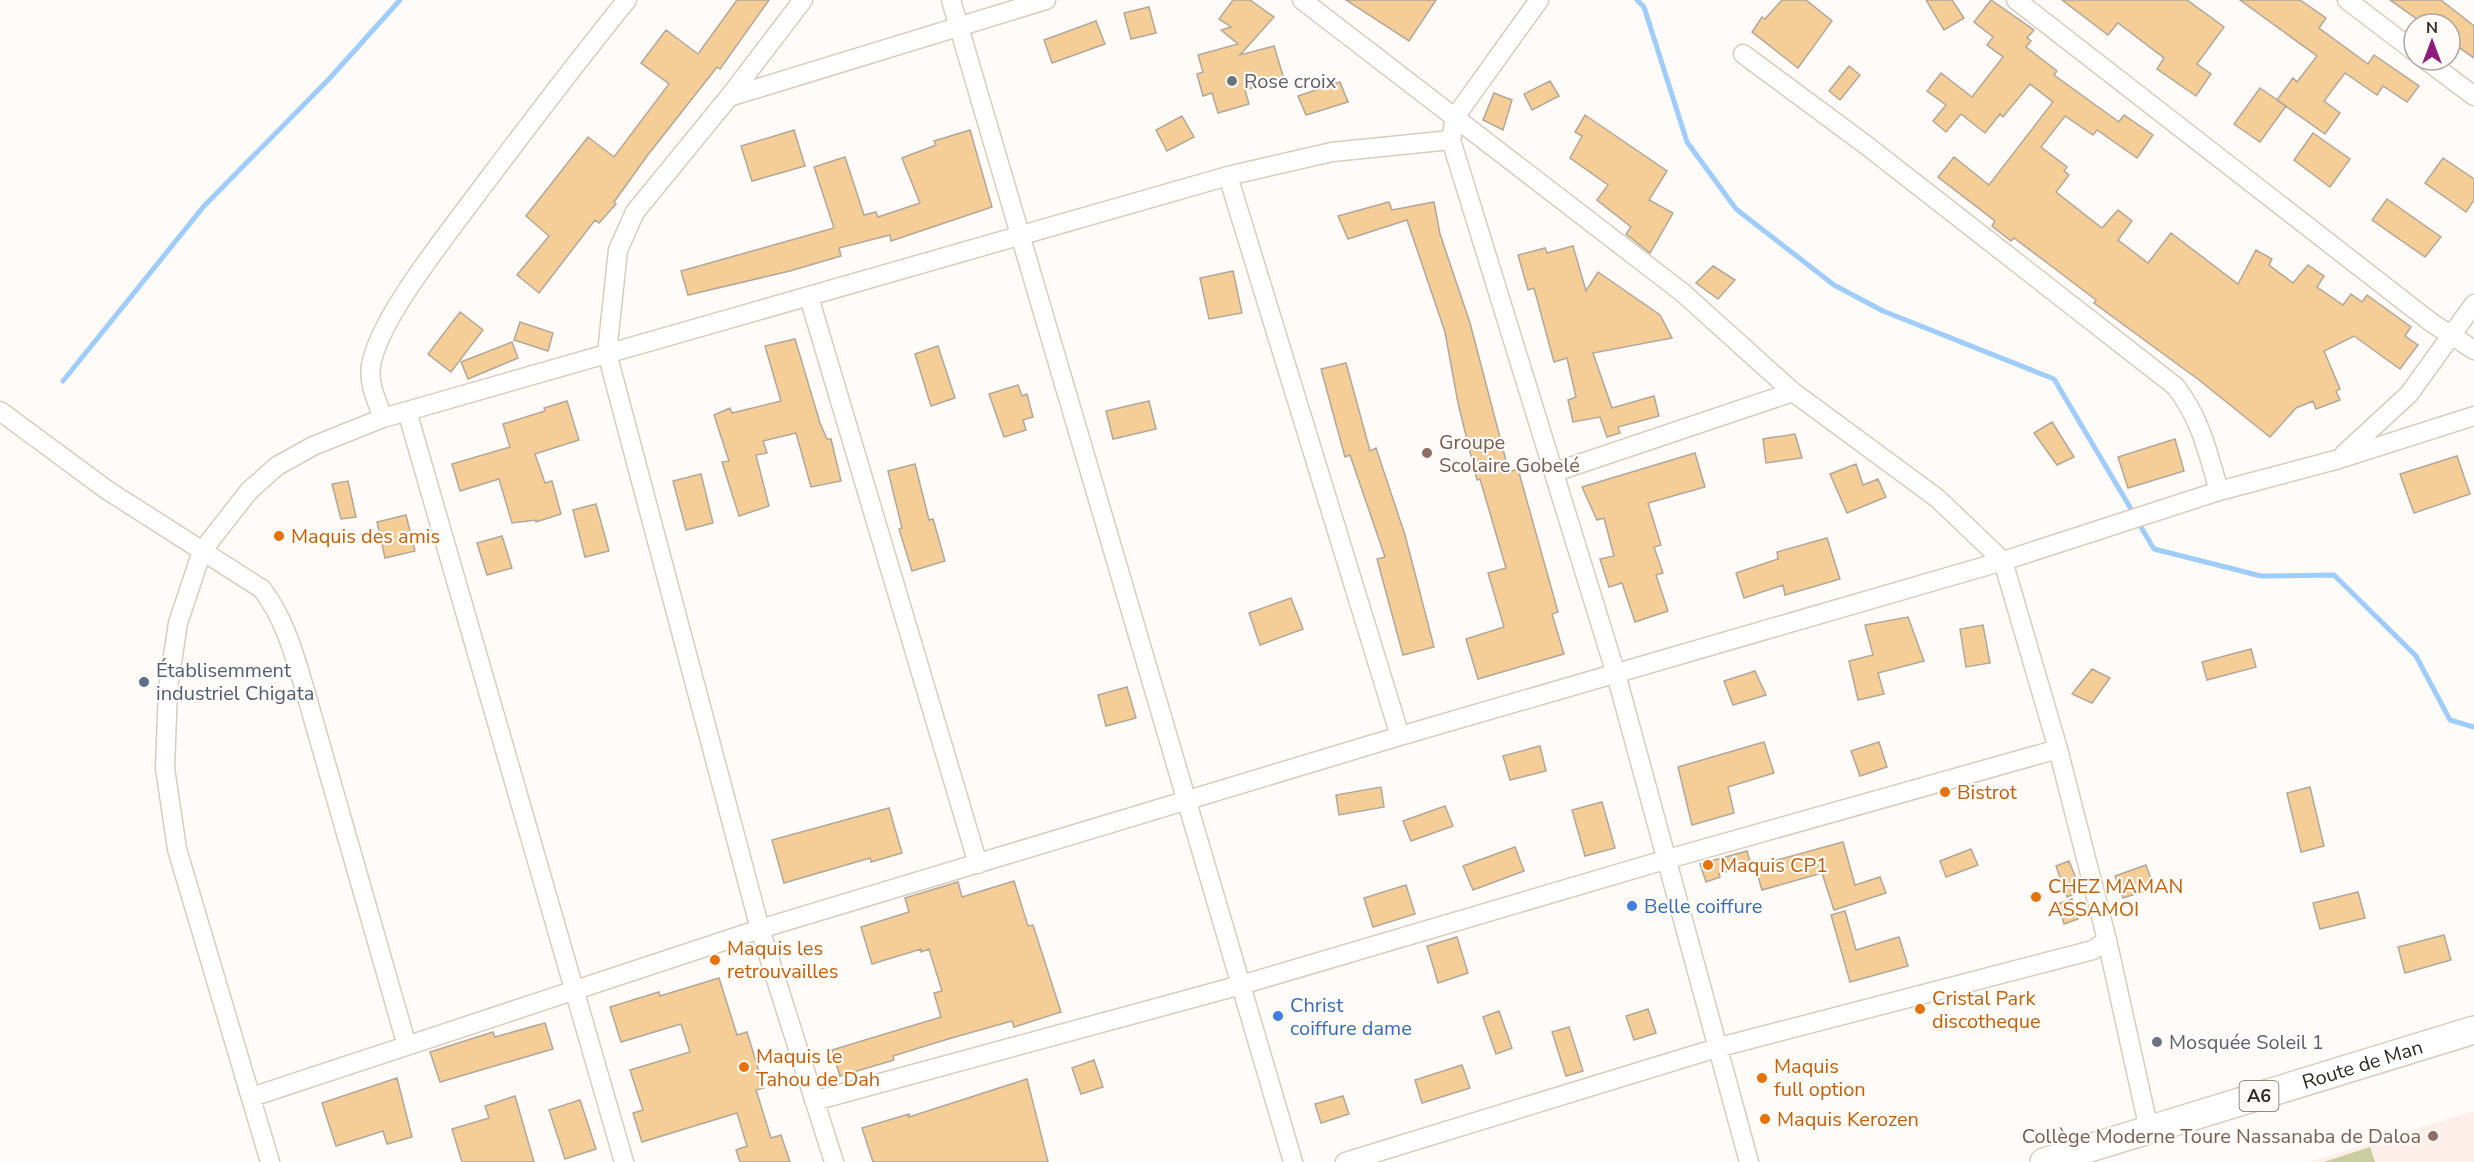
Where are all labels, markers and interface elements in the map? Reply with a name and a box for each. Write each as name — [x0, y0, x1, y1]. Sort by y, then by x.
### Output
north arrow — [2402, 12, 2462, 72]
text: N — [2426, 17, 2438, 39]
place label: Rose croix — [1244, 68, 1337, 95]
marker: Rose croix — [1225, 74, 1239, 88]
place label: Groupe Scolaire Gobelé — [1439, 429, 1580, 479]
marker: Groupe Scolaire Gobelé — [1420, 446, 1434, 460]
place label: Maquis des amis — [291, 523, 440, 550]
marker: Maquis des amis — [272, 529, 286, 543]
place label: Établisemment industriel Chigata — [156, 657, 314, 707]
marker: Établisemment industriel Chigata — [137, 675, 151, 689]
place label: Bistrot — [1957, 779, 2018, 806]
marker: Bistrot — [1938, 785, 1952, 799]
place label: Maquis CP1 — [1720, 852, 1828, 879]
marker: Maquis CP1 — [1701, 858, 1715, 872]
place label: CHEZ MAMAN ASSAMOI — [2048, 873, 2183, 923]
marker: CHEZ MAMAN ASSAMOI — [2029, 890, 2043, 904]
place label: Belle coiffure — [1644, 893, 1762, 920]
marker: Belle coiffure — [1625, 899, 1639, 913]
place label: Maquis les retrouvailles — [727, 935, 838, 985]
marker: Maquis les retrouvailles — [708, 953, 722, 967]
place label: Cristal Park discotheque — [1932, 985, 2041, 1035]
place label: Christ coiffure dame — [1290, 992, 1412, 1042]
marker: Cristal Park discotheque — [1913, 1002, 1927, 1016]
marker: Christ coiffure dame — [1271, 1009, 1285, 1023]
place label: Mosquée Soleil 1 — [2169, 1029, 2324, 1056]
street label: Route de Man — [2299, 1033, 2426, 1095]
marker: Mosquée Soleil 1 — [2150, 1035, 2164, 1049]
place label: Maquis le Tahou de Dah — [756, 1043, 880, 1093]
place label: Maquis full option — [1774, 1053, 1866, 1103]
marker: Maquis le Tahou de Dah — [737, 1060, 751, 1074]
marker: Maquis full option — [1755, 1071, 1769, 1085]
road number: A6 — [2240, 1081, 2278, 1111]
place label: Maquis Kerozen — [1777, 1106, 1919, 1133]
marker: Maquis Kerozen — [1758, 1112, 1772, 1126]
place label: Collège Moderne Toure Nassanaba de Daloa — [2022, 1123, 2421, 1150]
marker: Collège Moderne Toure Nassanaba de Daloa — [2426, 1129, 2440, 1143]

